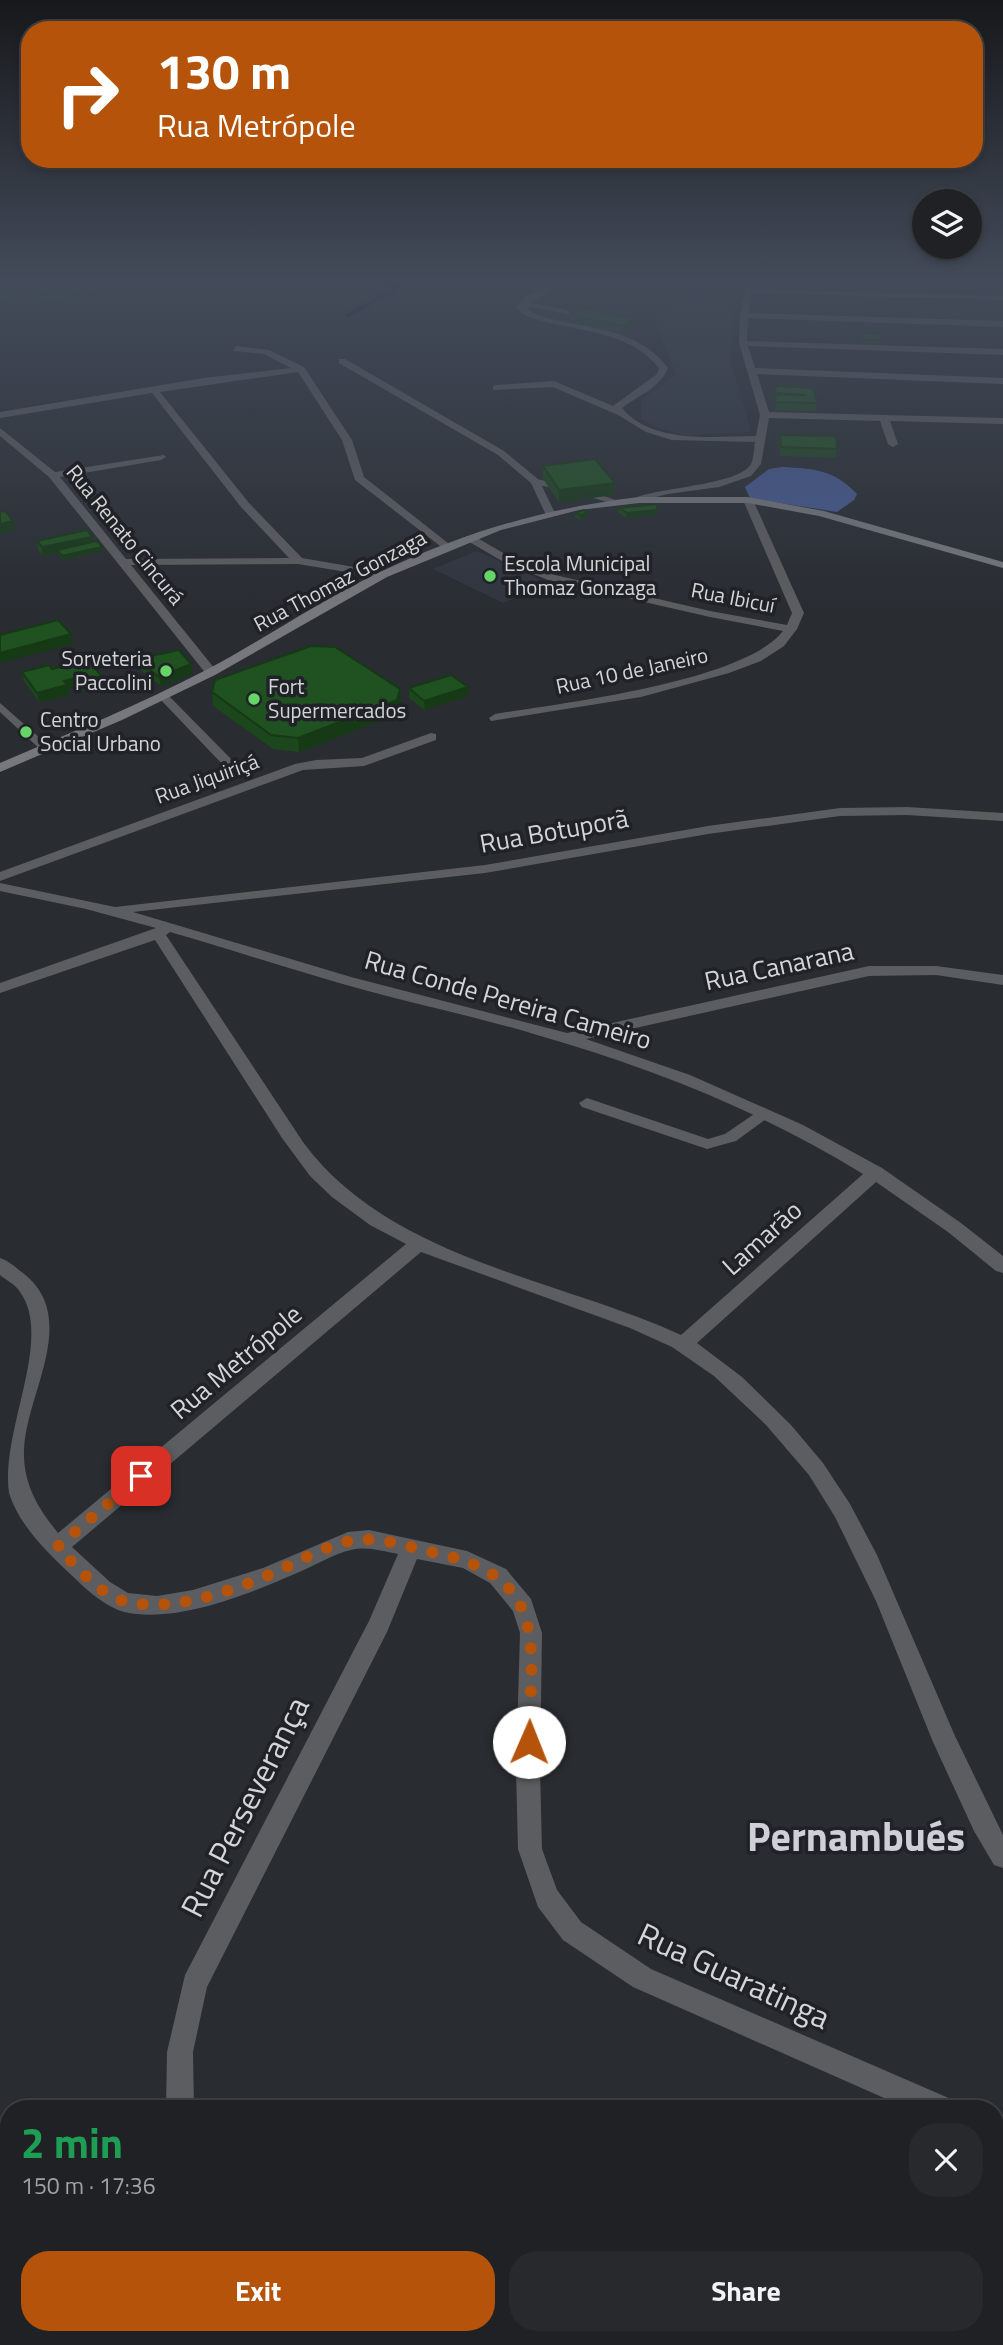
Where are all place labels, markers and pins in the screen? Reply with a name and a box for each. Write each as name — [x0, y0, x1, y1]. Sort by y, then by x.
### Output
place label: Escola Municipal Thomaz Gonzaga — [504, 547, 657, 603]
marker: Escola Municipal Thomaz Gonzaga — [482, 568, 498, 584]
place label: Sorveteria Paccolini — [61, 642, 152, 698]
marker: Sorveteria Paccolini — [158, 663, 174, 679]
place label: Fort Supermercados — [268, 670, 406, 726]
marker: Fort Supermercados — [246, 691, 262, 707]
place label: Centro Social Urbano — [40, 703, 161, 759]
marker: Centro Social Urbano — [18, 724, 34, 740]
pin — [111, 1446, 171, 1506]

